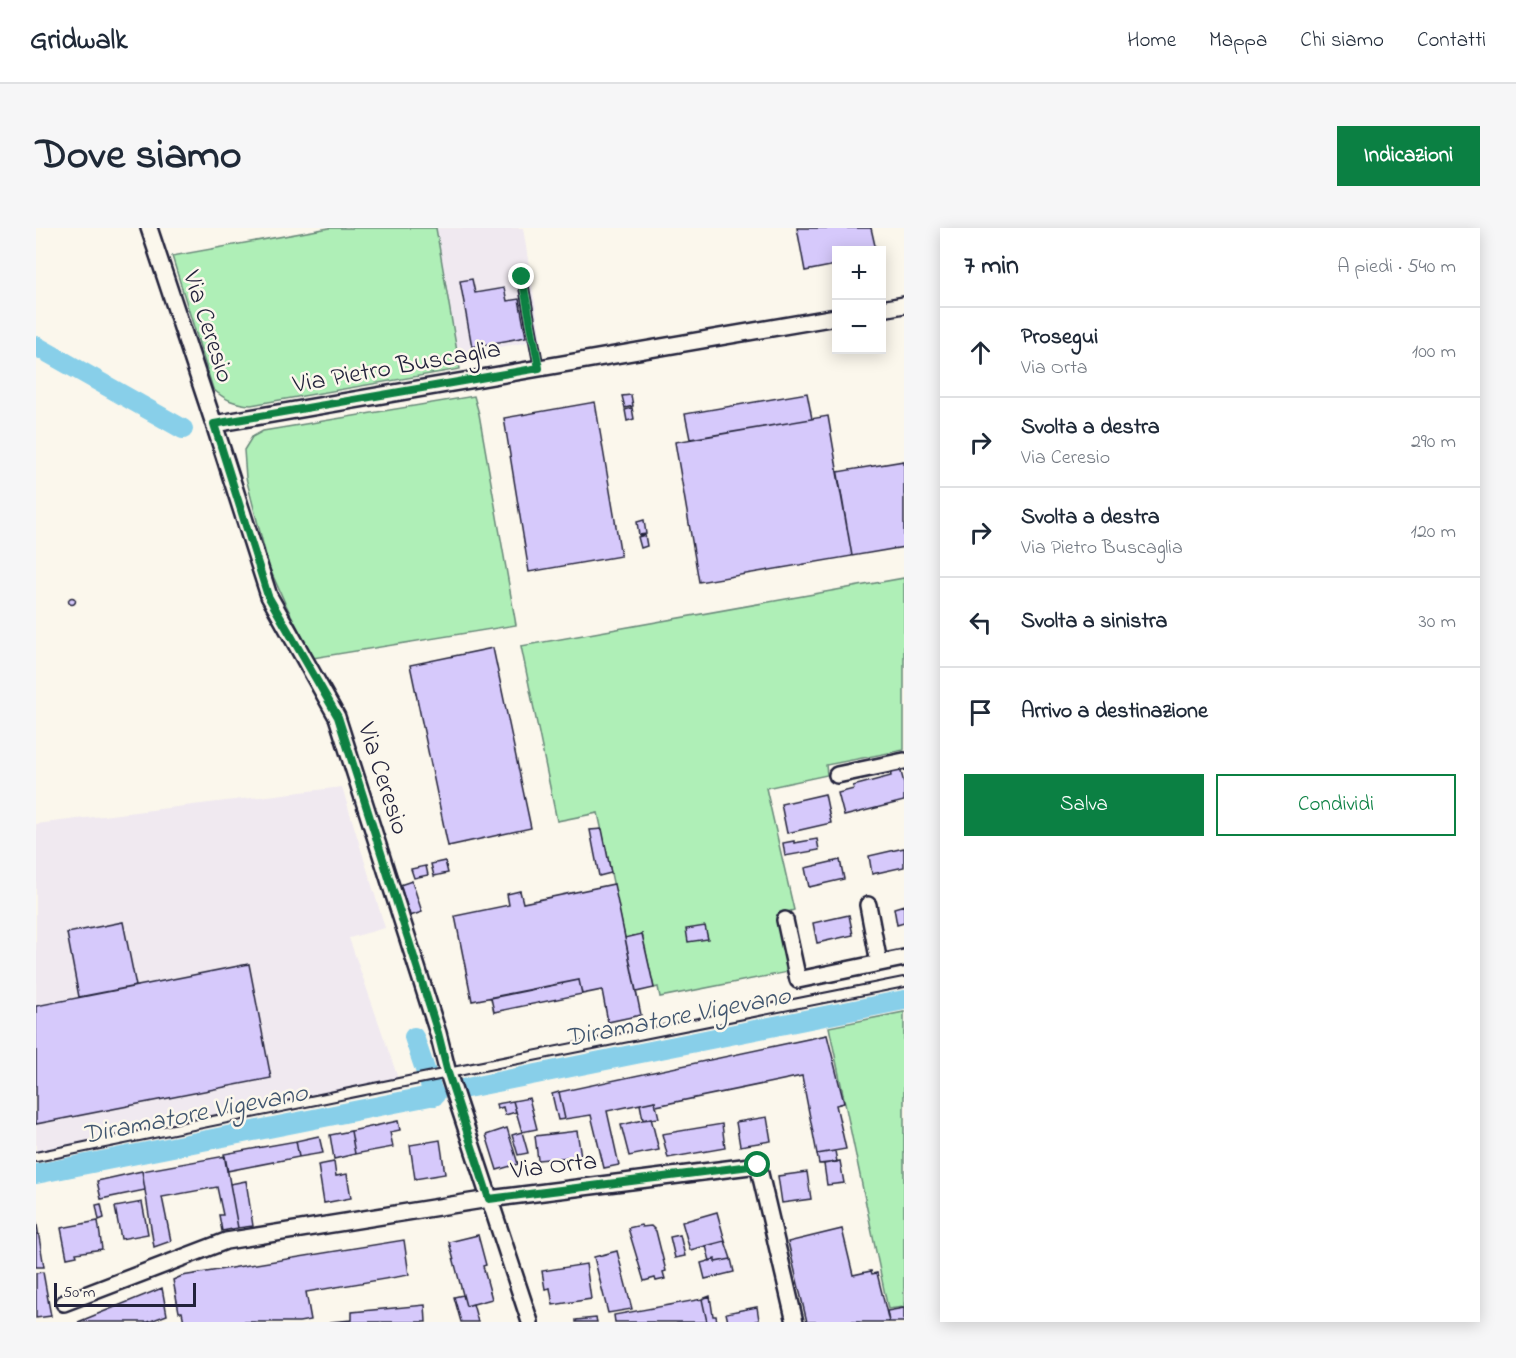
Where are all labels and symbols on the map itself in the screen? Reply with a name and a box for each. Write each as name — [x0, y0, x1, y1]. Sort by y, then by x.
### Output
route end — [508, 263, 534, 289]
street label: Via Ceresio — [171, 265, 243, 388]
street label: Via Pietro Buscaglia — [289, 331, 504, 405]
street label: Via Ceresio — [346, 717, 418, 840]
water label: Diramatore Vigevano — [562, 977, 795, 1060]
water label: Diramatore Vigevano — [79, 1074, 312, 1157]
street label: Via Orta — [508, 1143, 599, 1191]
route start — [744, 1151, 770, 1177]
scale bar — [54, 1280, 196, 1308]

